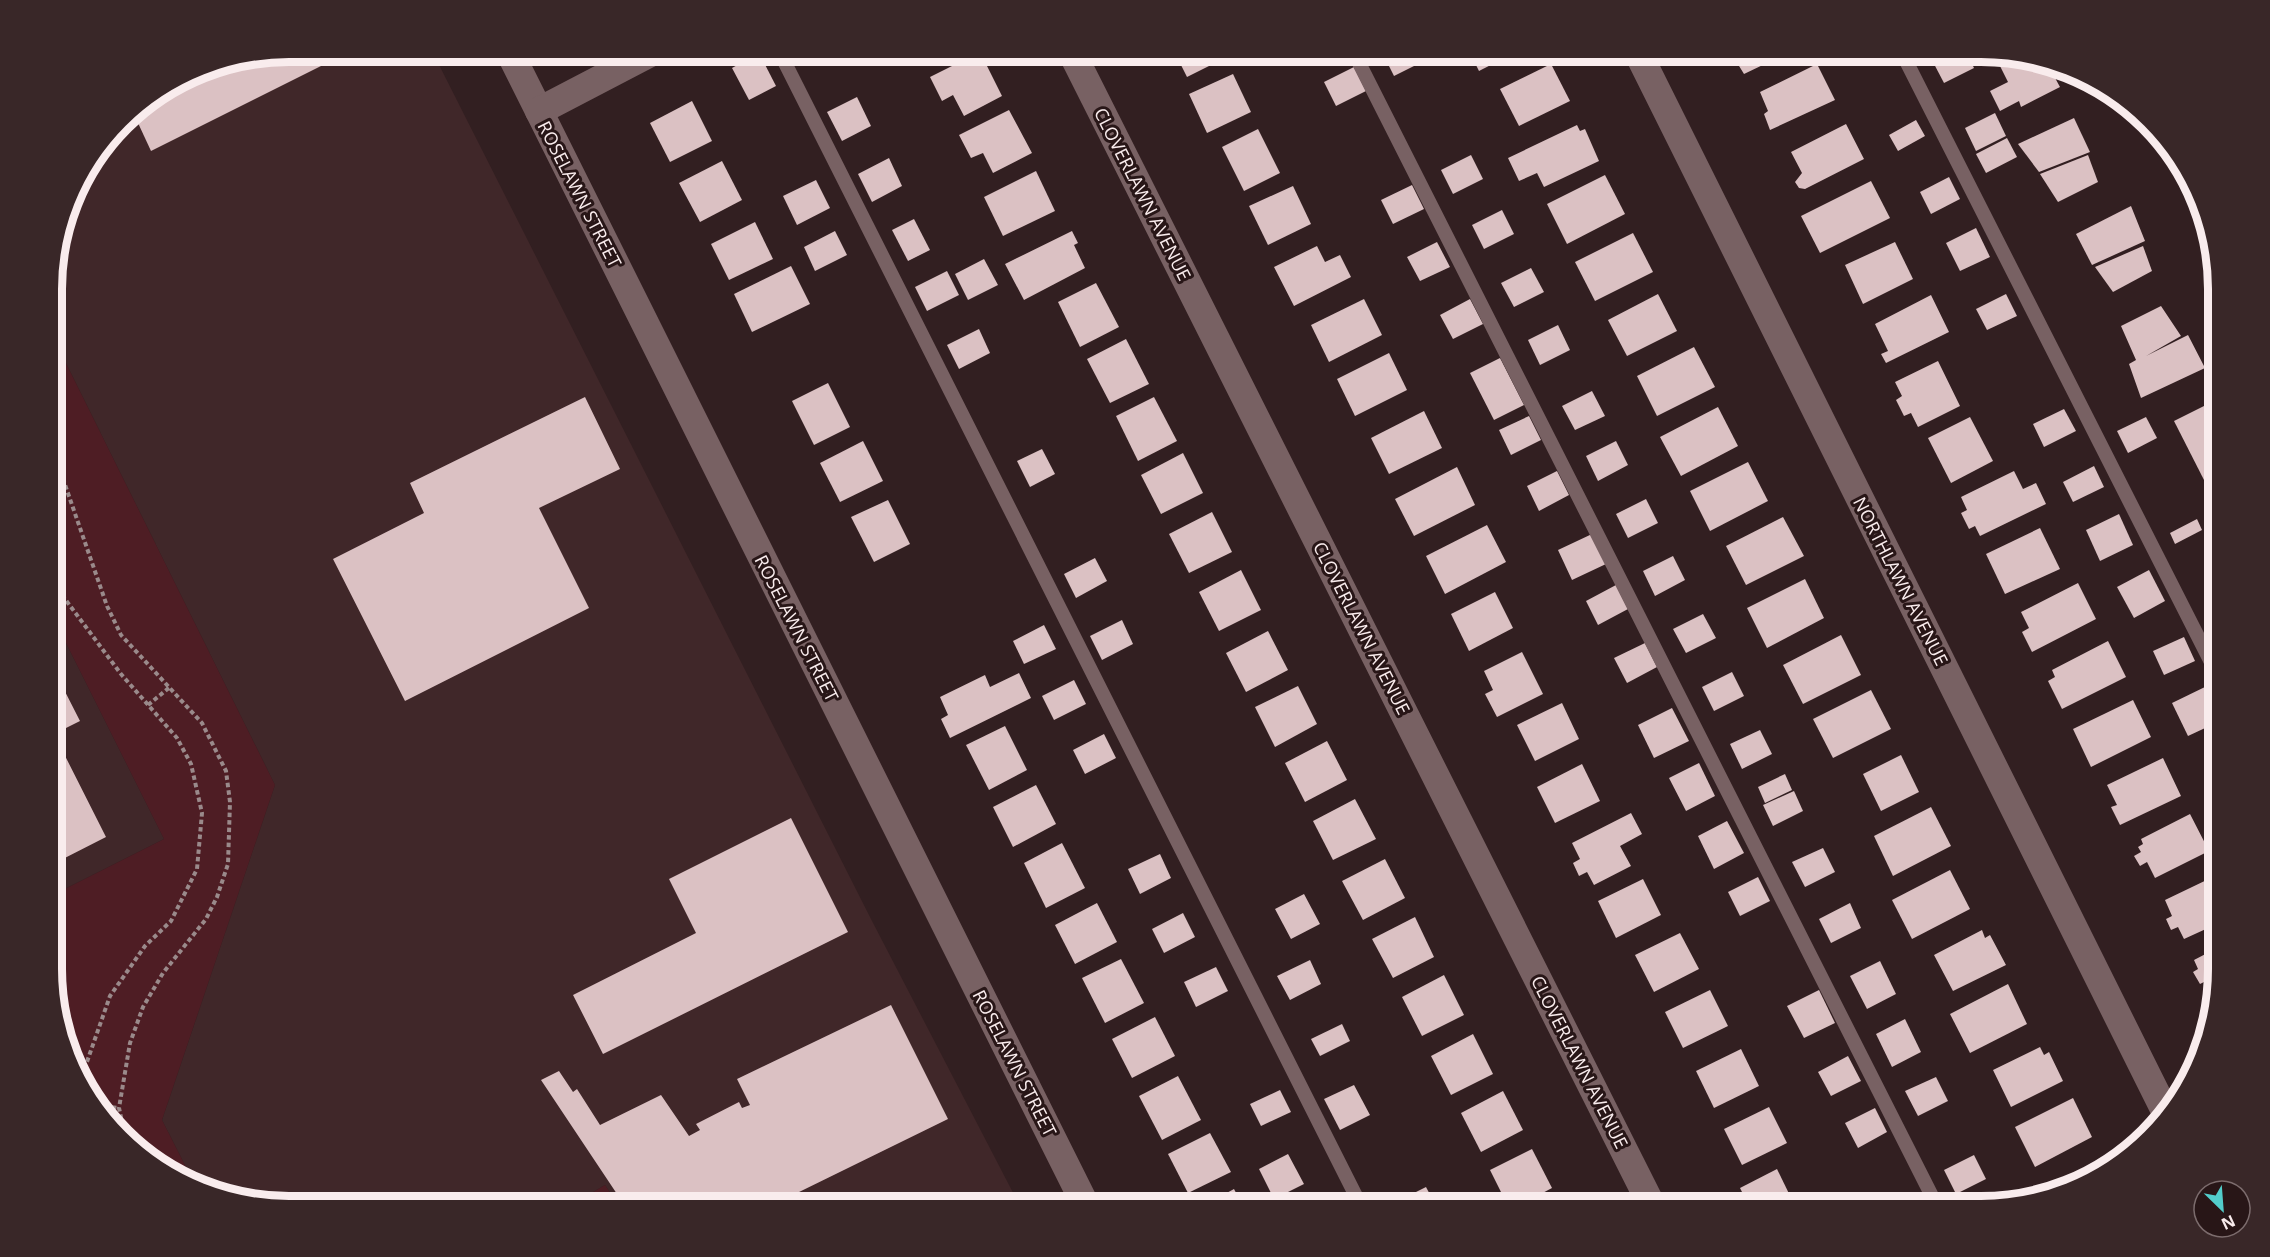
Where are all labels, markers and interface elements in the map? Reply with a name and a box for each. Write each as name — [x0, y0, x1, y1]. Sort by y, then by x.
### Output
street label: CLOVERLAWN AVENUE — [1089, 103, 1197, 285]
street label: ROSELAWN STREET — [533, 117, 627, 271]
street label: NORTHLAWN AVENUE — [1848, 493, 1954, 669]
street label: CLOVERLAWN AVENUE — [1308, 537, 1416, 719]
street label: ROSELAWN STREET — [750, 551, 844, 705]
street label: CLOVERLAWN AVENUE — [1526, 971, 1634, 1153]
street label: ROSELAWN STREET — [968, 986, 1062, 1140]
north arrow — [2192, 1179, 2252, 1239]
text: N — [2218, 1210, 2239, 1235]

